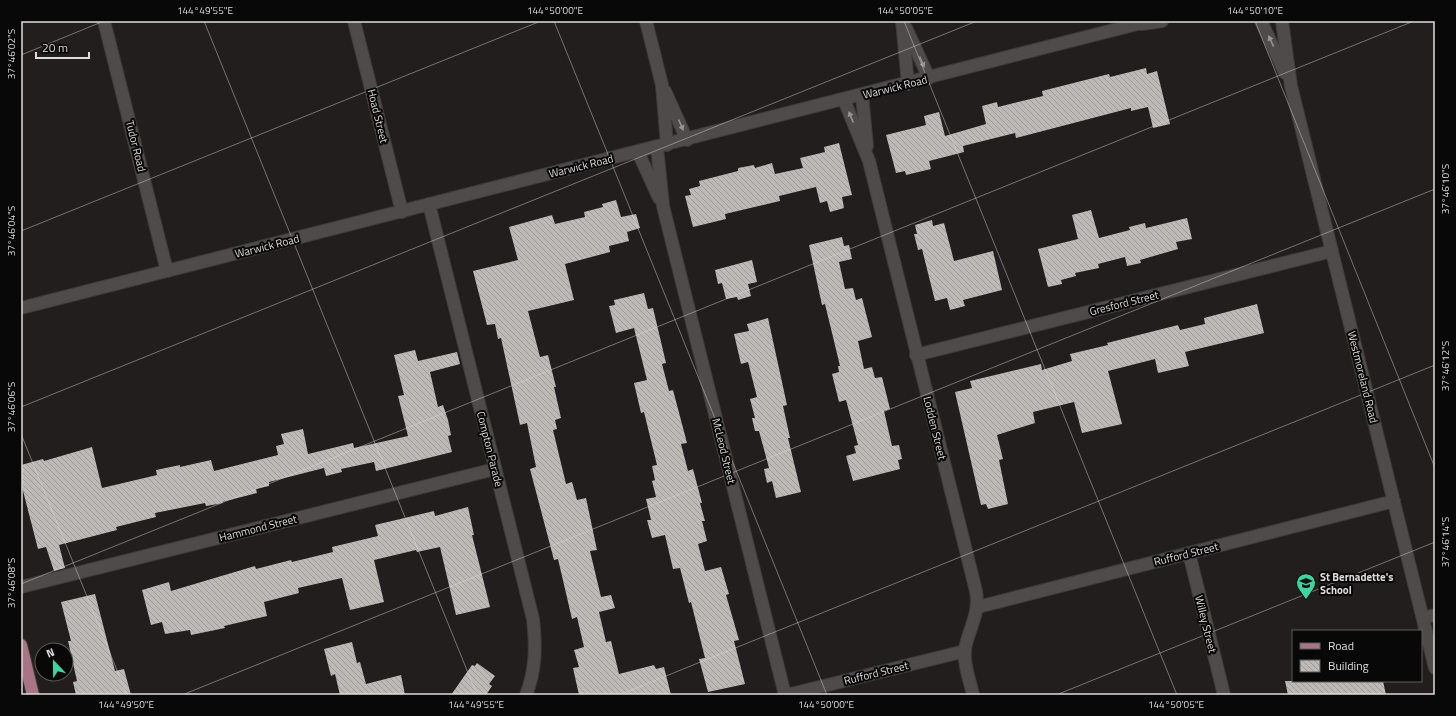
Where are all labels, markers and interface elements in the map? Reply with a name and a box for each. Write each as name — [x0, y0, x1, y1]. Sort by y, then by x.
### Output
text: 144°49'55"E — [177, 3, 234, 18]
text: 144°50'00"E — [527, 3, 584, 18]
text: 144°50'05"E — [877, 3, 934, 18]
text: 144°50'10"E — [1227, 3, 1284, 18]
text: 37°46'02"S — [4, 29, 19, 79]
scale bar — [36, 34, 89, 60]
one-way arrow — [1268, 35, 1274, 46]
text: 20 m — [42, 38, 68, 57]
one-way arrow — [919, 57, 925, 68]
street label: Warwick Road — [861, 71, 929, 103]
street label: Hoad Street — [364, 87, 392, 145]
one-way arrow — [848, 112, 854, 123]
street label: Tudor Road — [122, 119, 150, 173]
one-way arrow — [678, 119, 684, 130]
street label: Warwick Road — [547, 150, 615, 182]
text: 37°46'10"S — [1438, 164, 1453, 214]
text: 37°46'04"S — [4, 206, 19, 256]
street label: Warwick Road — [233, 230, 301, 262]
street label: Gresford Street — [1088, 287, 1160, 319]
street label: Westmoreland Road — [1344, 329, 1382, 425]
text: 37°46'12"S — [1438, 341, 1453, 391]
text: 37°46'06"S — [4, 382, 19, 432]
street label: Lodden Street — [919, 395, 951, 462]
street label: Compton Parade — [473, 410, 507, 489]
street label: McLeod Street — [708, 416, 740, 486]
street label: Hammond Street — [217, 511, 299, 545]
text: 37°46'14"S — [1438, 517, 1453, 567]
street label: Rufford Street — [1152, 538, 1220, 570]
text: 37°46'08"S — [4, 558, 19, 608]
place label: St Bernadette's School — [1320, 569, 1393, 598]
school or university icon: St Bernadette's School — [1295, 572, 1317, 600]
street label: Willey Street — [1191, 594, 1221, 655]
legend — [1292, 630, 1422, 682]
text: Road — [1328, 636, 1354, 655]
north arrow — [34, 642, 74, 682]
text: N — [44, 644, 57, 662]
text: Building — [1328, 656, 1369, 675]
street label: Rufford Street — [842, 657, 910, 689]
text: 144°49'50"E — [98, 697, 155, 712]
text: 144°49'55"E — [448, 697, 505, 712]
text: 144°50'00"E — [798, 697, 855, 712]
text: 144°50'05"E — [1148, 697, 1205, 712]

